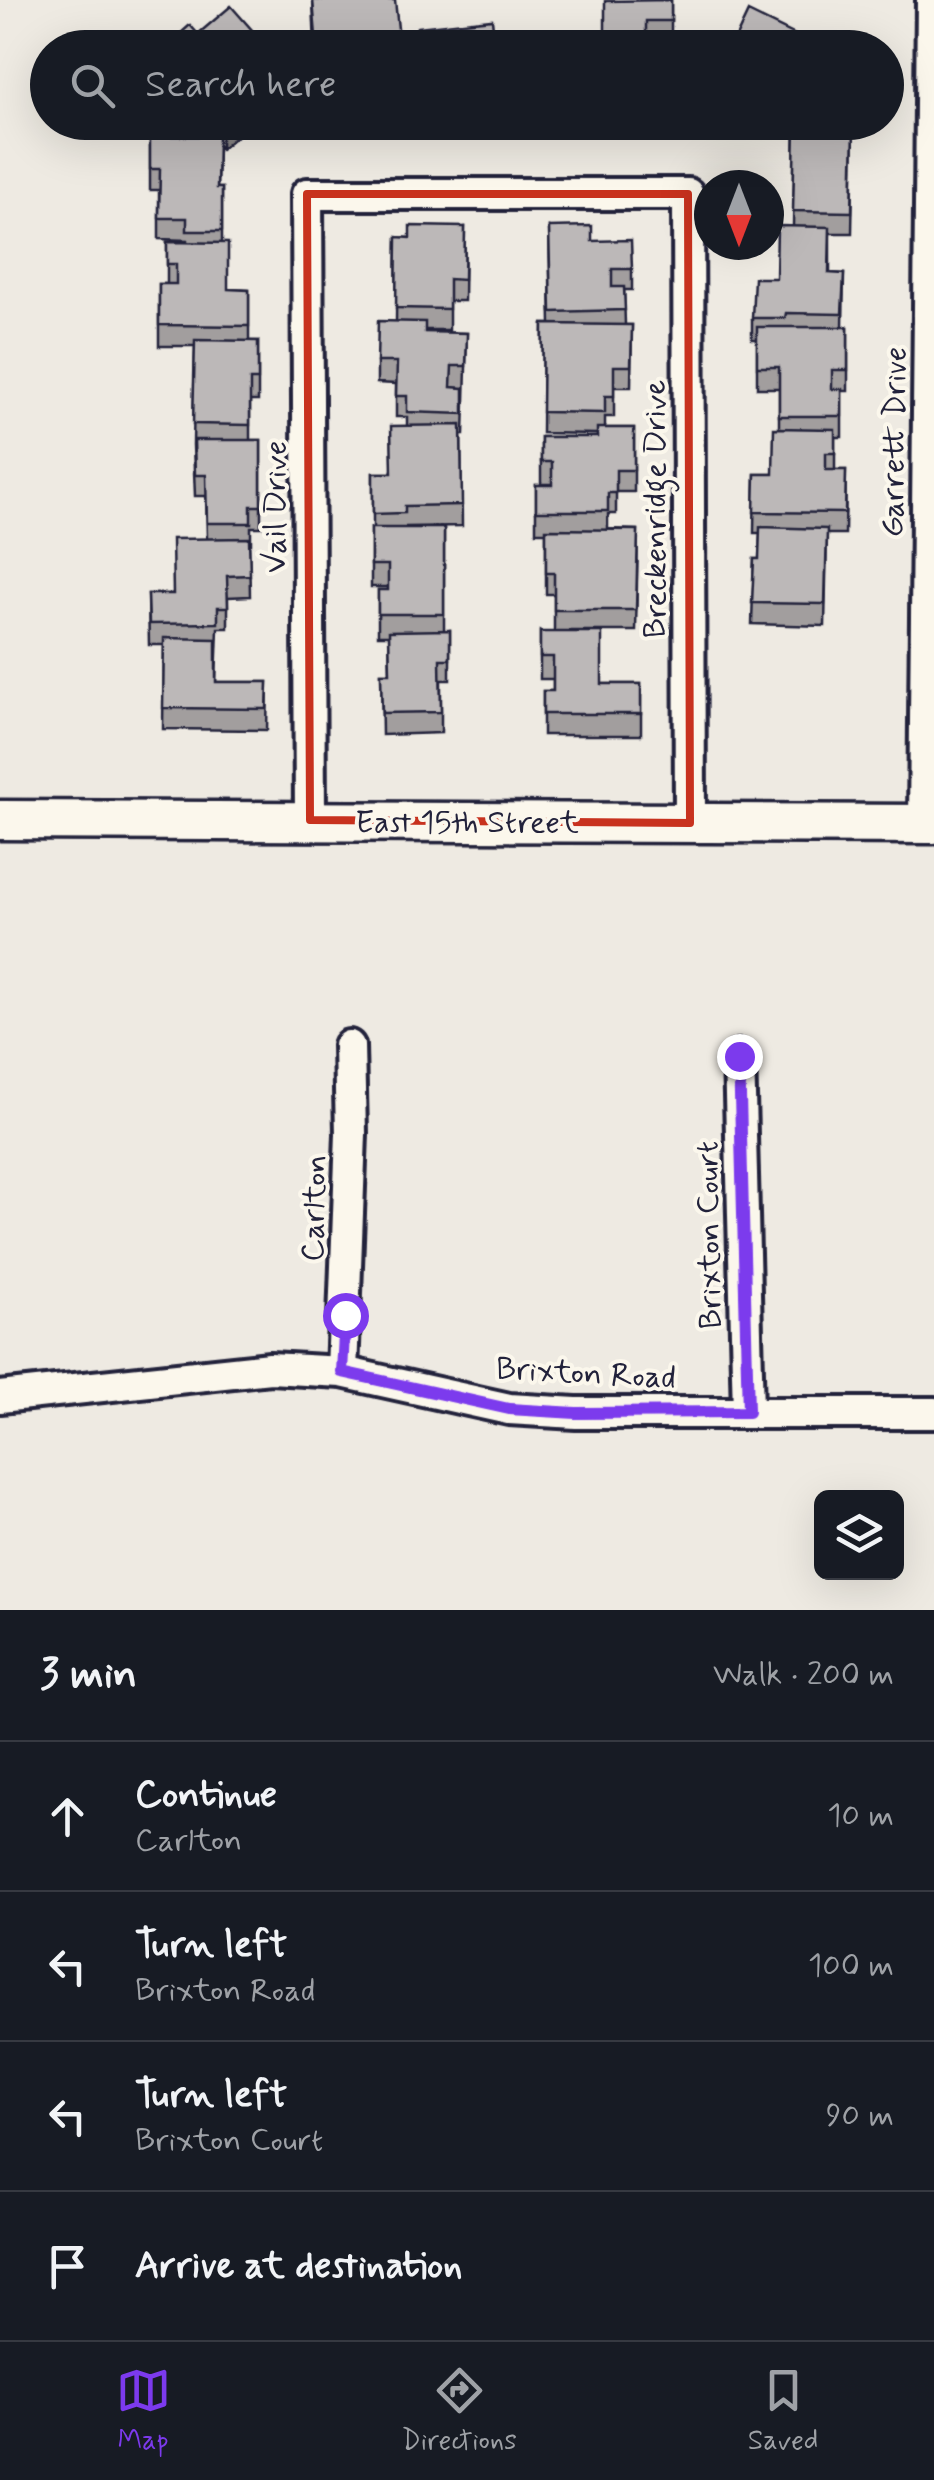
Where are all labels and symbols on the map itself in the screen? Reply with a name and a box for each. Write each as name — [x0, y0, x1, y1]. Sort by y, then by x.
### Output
north arrow — [694, 170, 784, 260]
street label: Garrett Drive — [872, 346, 918, 538]
street label: Breckenridge Drive — [635, 380, 680, 638]
street label: Vail Drive — [255, 441, 297, 573]
street label: East 15th Street — [355, 802, 579, 844]
route end — [717, 1034, 763, 1080]
street label: Brixton Court — [687, 1140, 733, 1329]
street label: Carlton — [292, 1154, 338, 1262]
route start — [323, 1293, 369, 1339]
street label: Brixton Road — [495, 1348, 677, 1400]

